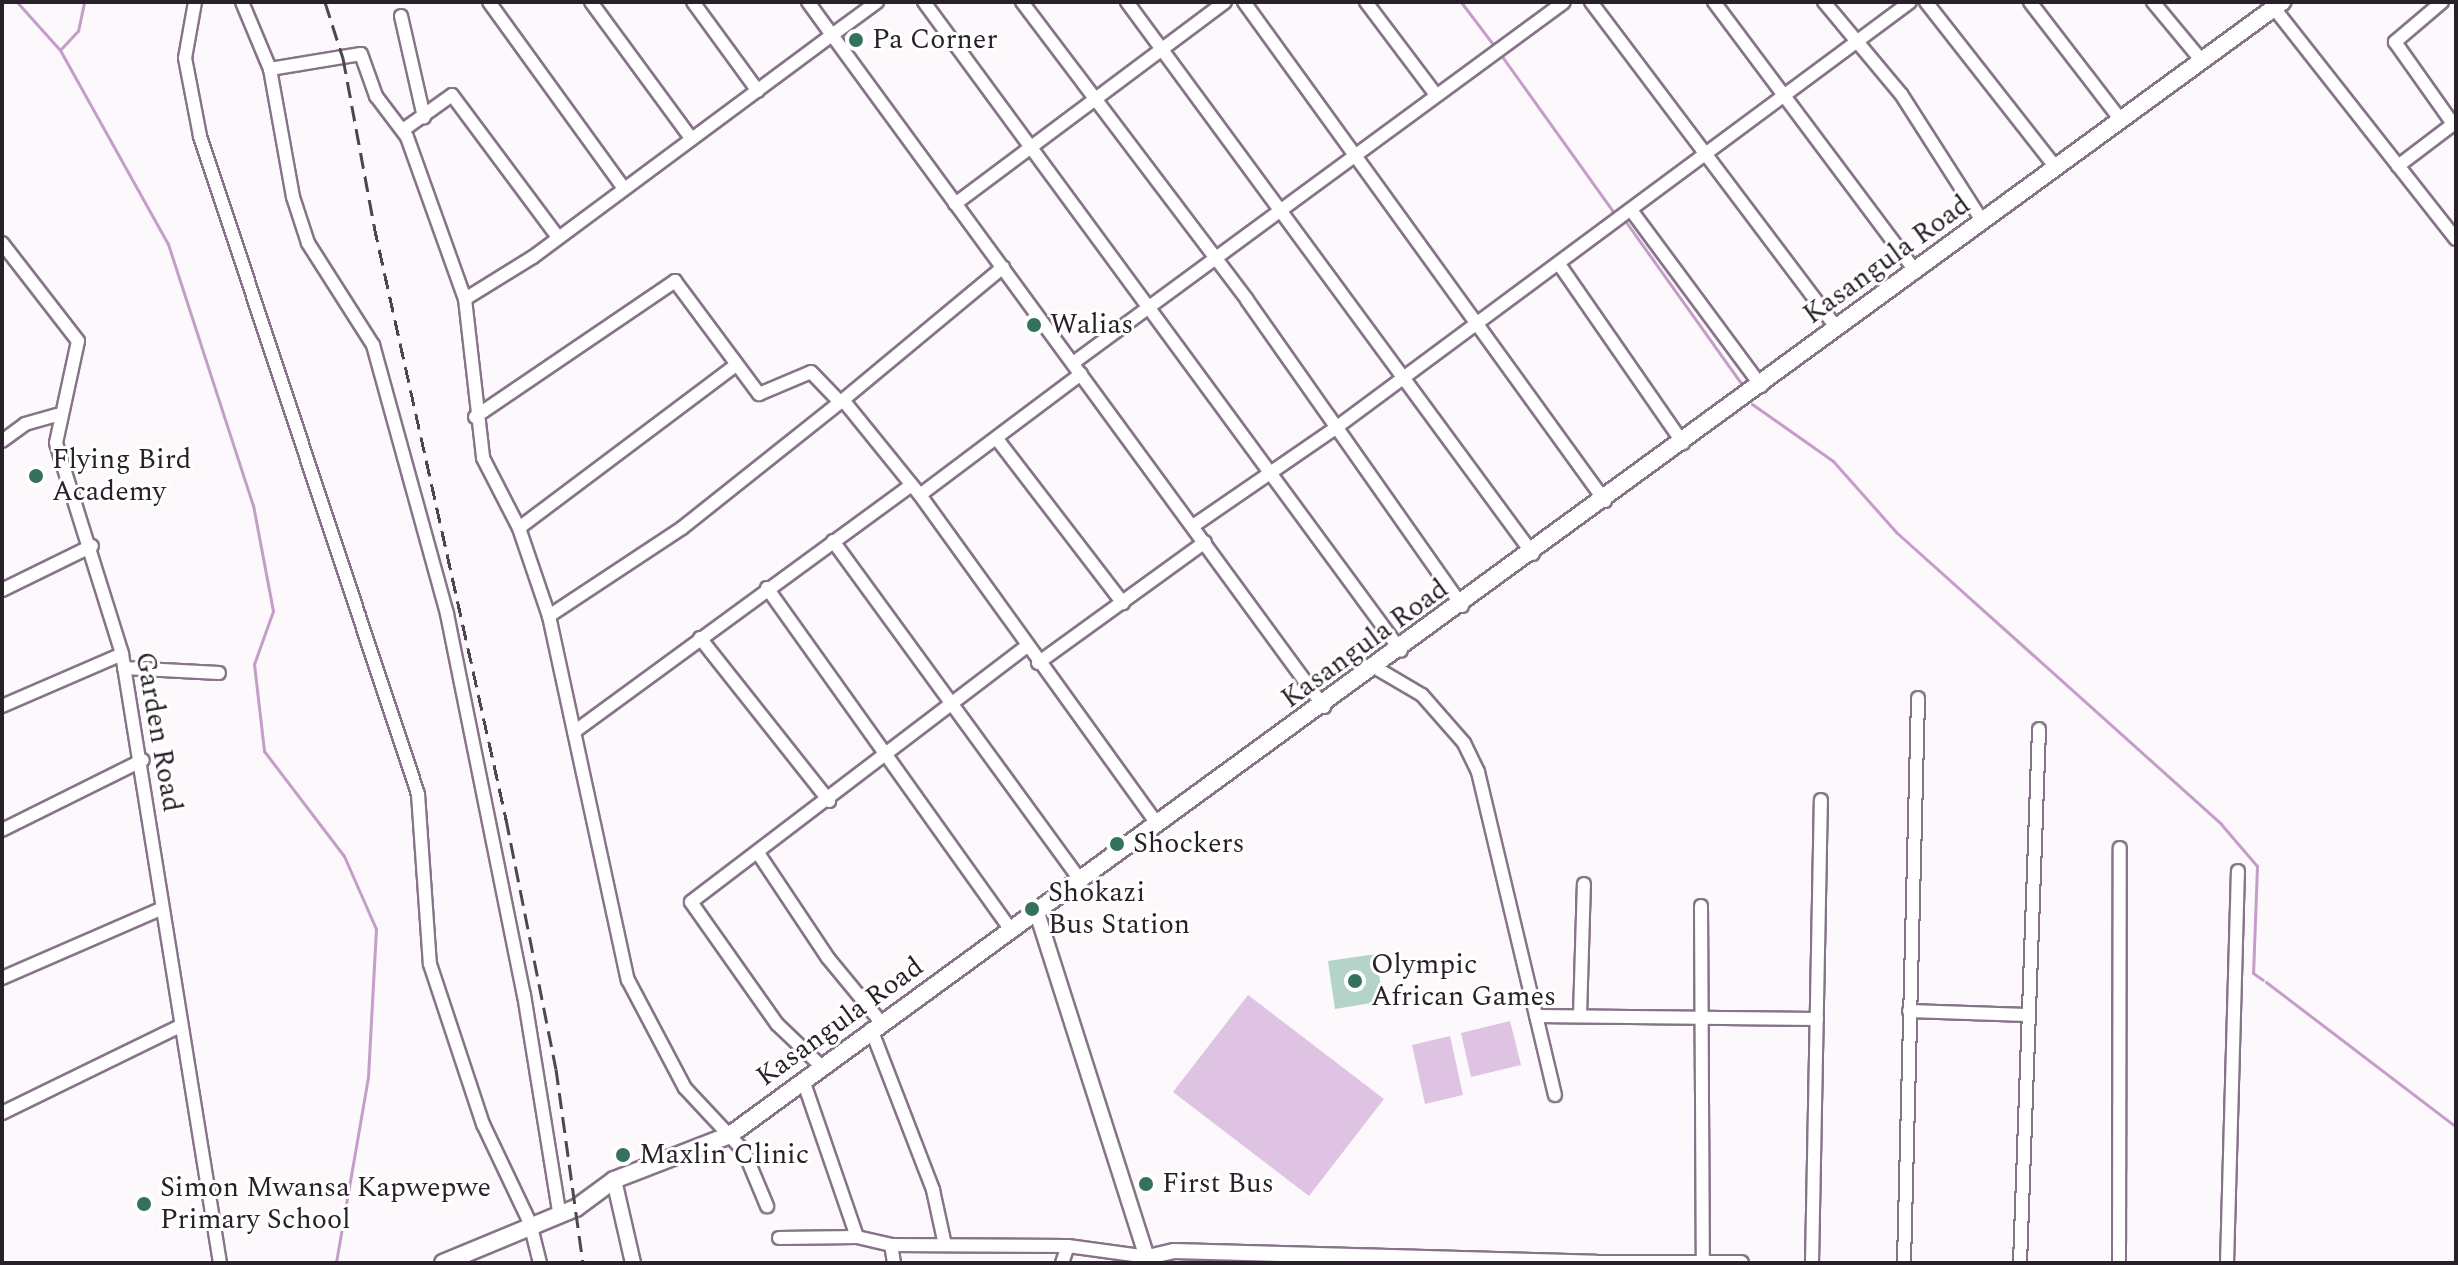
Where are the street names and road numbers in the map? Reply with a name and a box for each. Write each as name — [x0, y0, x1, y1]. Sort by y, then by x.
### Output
street label: Kasangula Road — [1797, 188, 1977, 332]
street label: Kasangula Road — [1275, 572, 1455, 716]
street label: Garden Road — [127, 649, 189, 815]
street label: Kasangula Road — [750, 950, 930, 1094]

